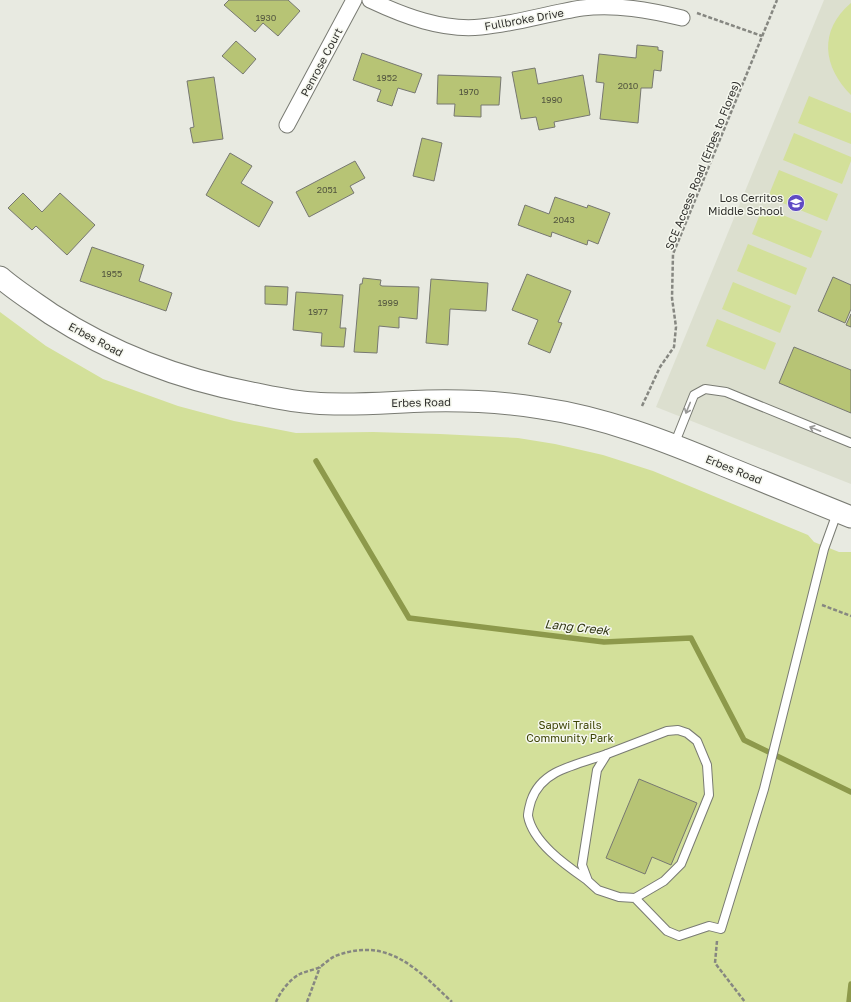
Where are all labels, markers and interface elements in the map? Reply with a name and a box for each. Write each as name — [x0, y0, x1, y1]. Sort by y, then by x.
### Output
street label: Fullbroke Drive — [483, 6, 565, 32]
house number: 1930 — [256, 12, 277, 23]
street label: Penrose Court — [298, 26, 344, 98]
house number: 1952 — [377, 72, 397, 83]
street label: SCE Access Road (Erbes to Flores) — [662, 78, 742, 252]
house number: 2010 — [618, 80, 639, 91]
house number: 1970 — [459, 86, 479, 97]
house number: 1990 — [542, 94, 563, 105]
house number: 2051 — [317, 184, 338, 195]
place label: Los Cerritos Middle School — [708, 191, 783, 217]
school or university icon: Los Cerritos Middle School — [786, 193, 806, 213]
house number: 2043 — [553, 214, 575, 225]
house number: 1955 — [102, 268, 122, 279]
house number: 1999 — [378, 297, 398, 308]
house number: 1977 — [308, 306, 328, 317]
street label: Erbes Road — [67, 319, 125, 359]
street label: Erbes Road — [391, 395, 451, 409]
one-way arrow — [684, 401, 692, 413]
one-way arrow — [809, 424, 821, 432]
street label: Erbes Road — [704, 452, 764, 486]
water label: Lang Creek — [544, 616, 611, 638]
park label: Sapwi Trails Community Park — [526, 718, 614, 744]

